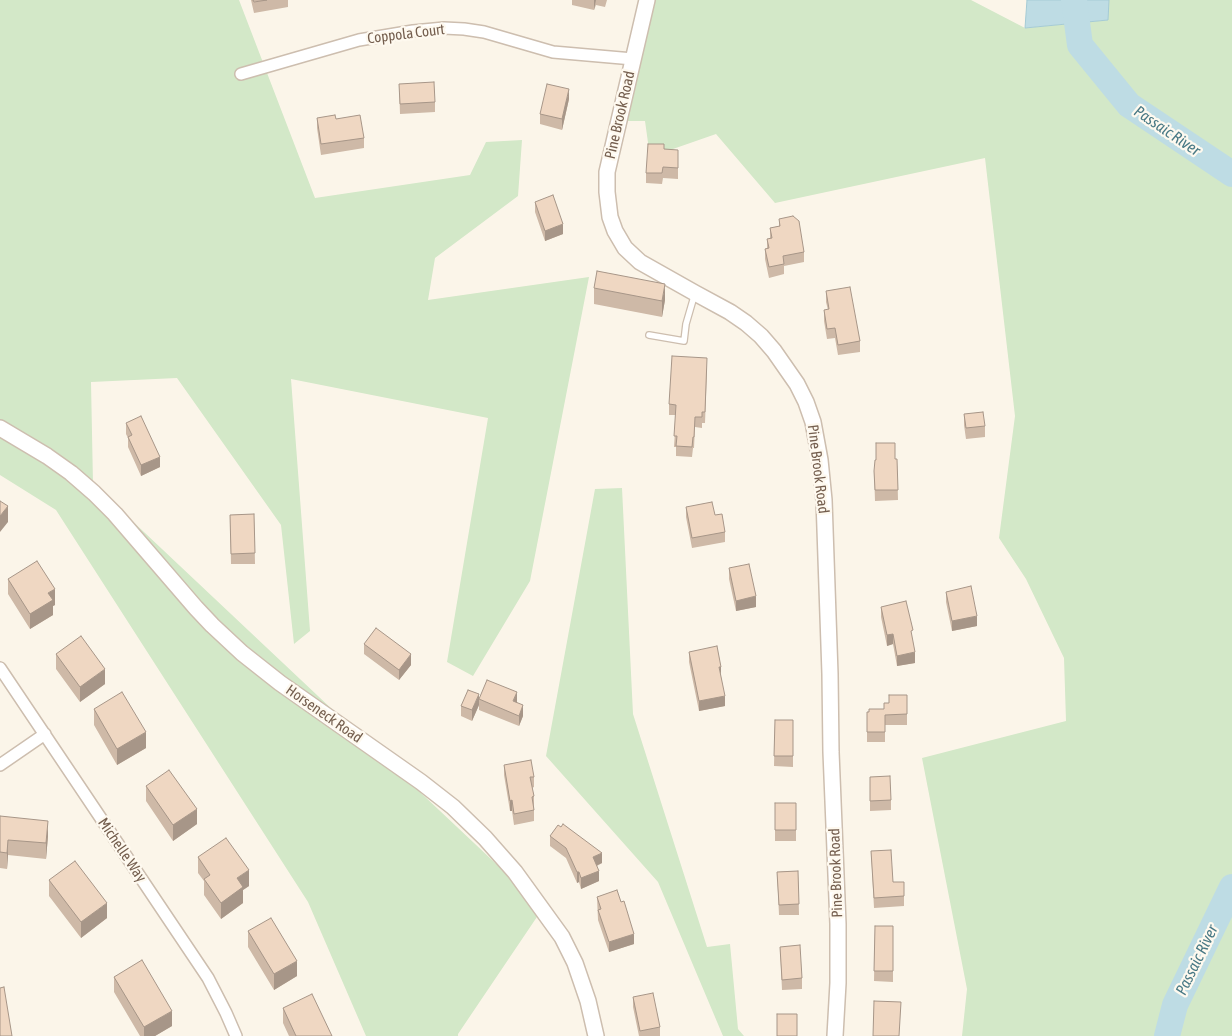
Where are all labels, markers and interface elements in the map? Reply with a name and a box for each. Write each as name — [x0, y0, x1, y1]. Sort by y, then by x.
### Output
street label: Coppola Court — [366, 20, 446, 48]
street label: Pine Brook Road — [601, 69, 639, 161]
water label: Passaic River — [1130, 102, 1204, 160]
street label: Pine Brook Road — [804, 423, 832, 515]
street label: Horseneck Road — [282, 681, 366, 747]
street label: Michelle Way — [94, 815, 150, 885]
street label: Pine Brook Road — [825, 828, 847, 918]
water label: Passaic River — [1172, 922, 1222, 998]

